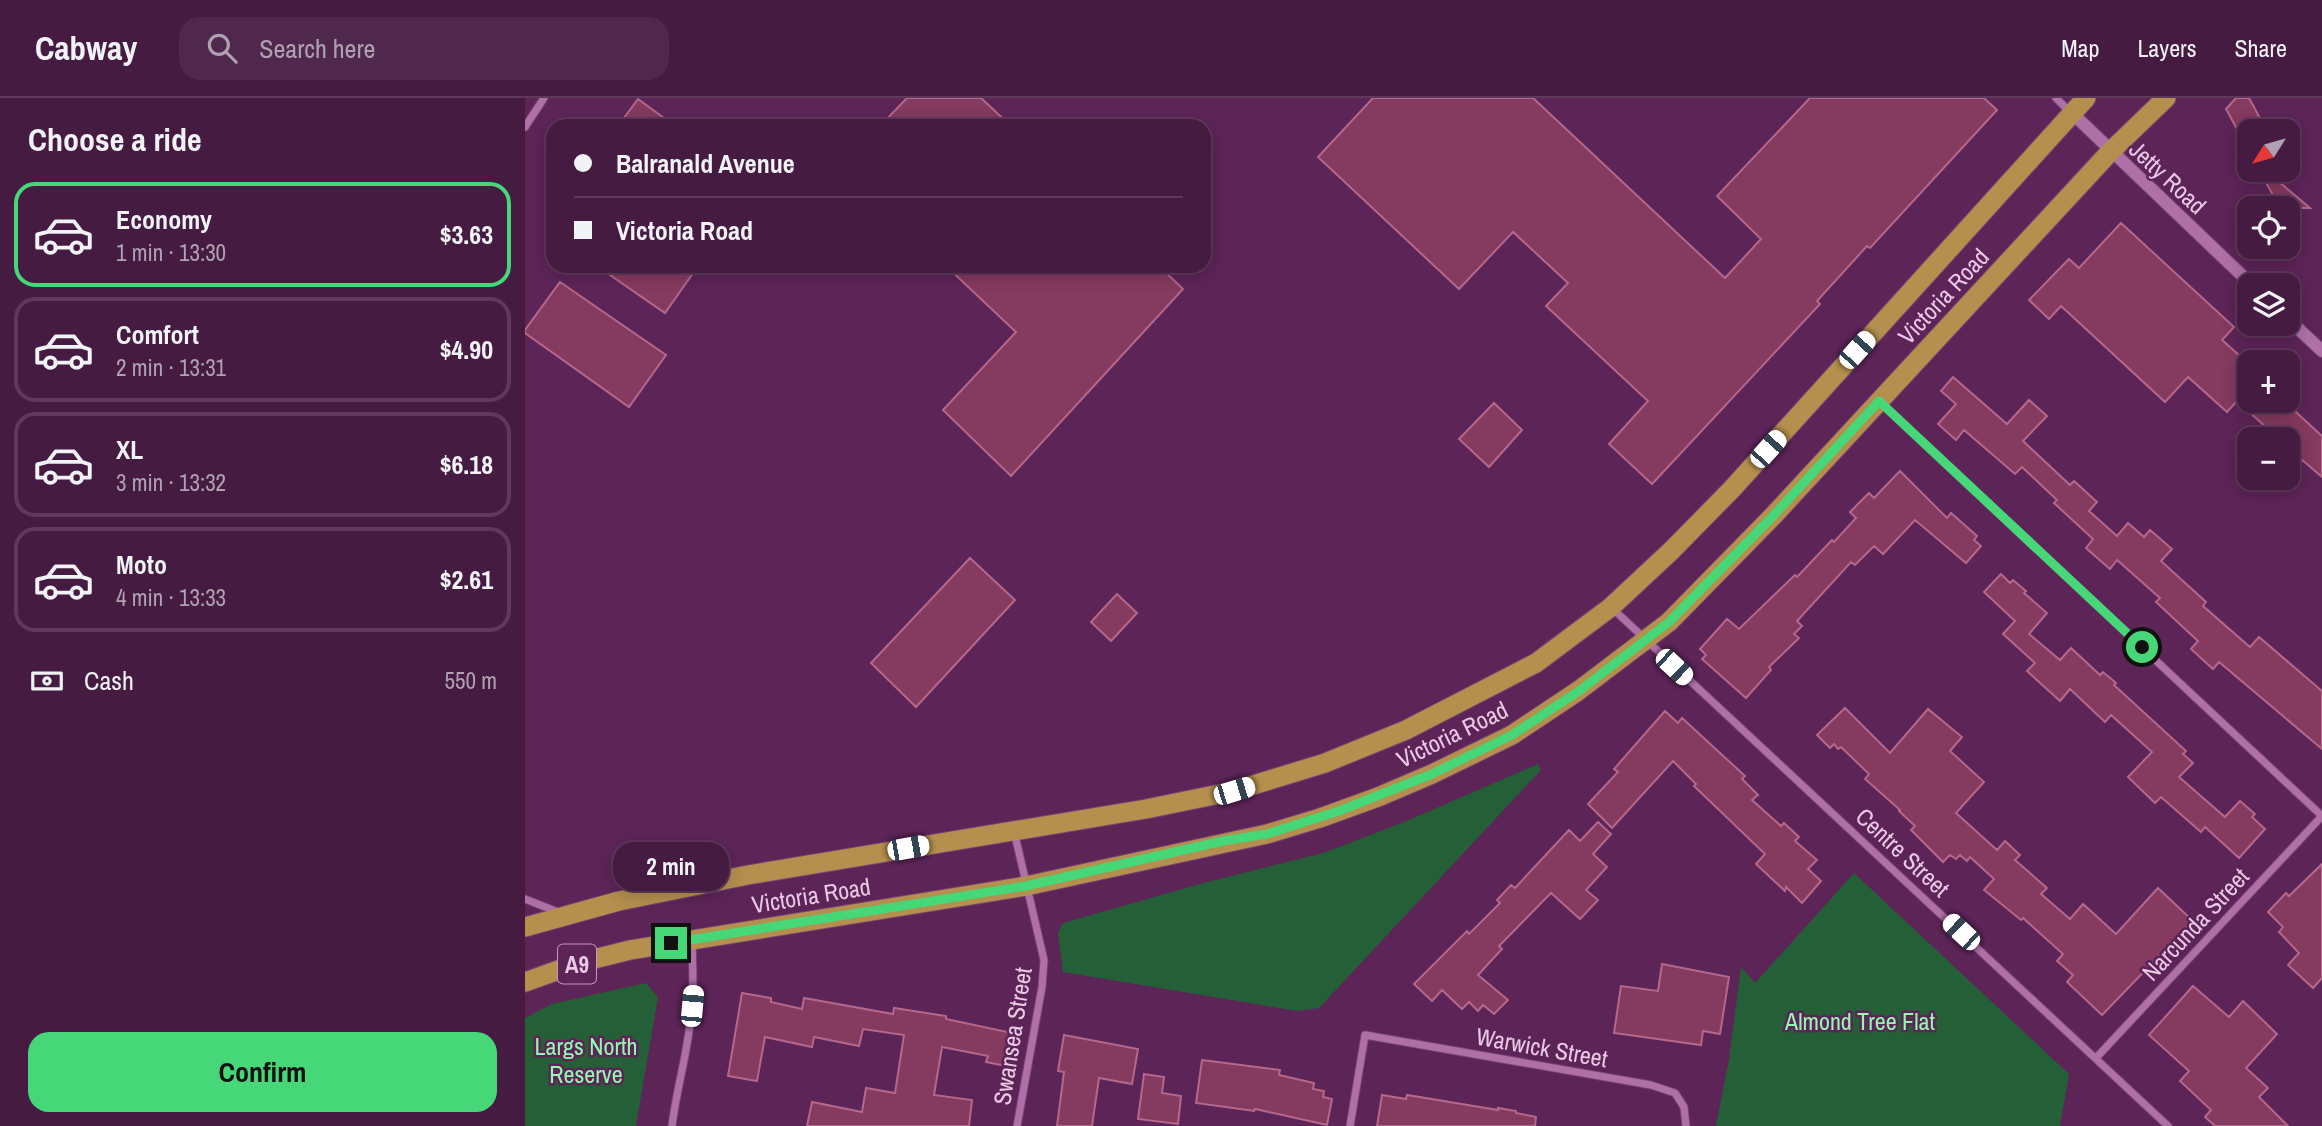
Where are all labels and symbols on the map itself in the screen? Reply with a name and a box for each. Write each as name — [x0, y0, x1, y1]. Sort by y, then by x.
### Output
north arrow — [2237, 119, 2299, 182]
street label: Jetty Road — [2123, 133, 2213, 221]
street label: Victoria Road — [1890, 241, 1996, 351]
car — [1836, 327, 1879, 373]
car — [1747, 426, 1790, 472]
route start — [2126, 631, 2158, 663]
car — [1652, 645, 1697, 689]
street label: Victoria Road — [1391, 693, 1513, 775]
car — [1211, 775, 1258, 807]
street label: Centre Street — [1849, 800, 1957, 904]
car — [886, 834, 931, 862]
callout: 2 min — [613, 842, 729, 890]
street label: Narcunda Street — [2134, 860, 2256, 987]
street label: Victoria Road — [749, 870, 873, 920]
car — [1939, 910, 1984, 954]
route end — [655, 927, 687, 959]
road number: A9 — [558, 944, 596, 984]
street label: Swansea Street — [985, 964, 1039, 1107]
car — [680, 984, 705, 1028]
park label: Almond Tree Flat — [1784, 1005, 1935, 1037]
street label: Warwick Street — [1474, 1020, 1611, 1074]
park label: Largs North Reserve — [535, 1030, 637, 1090]

